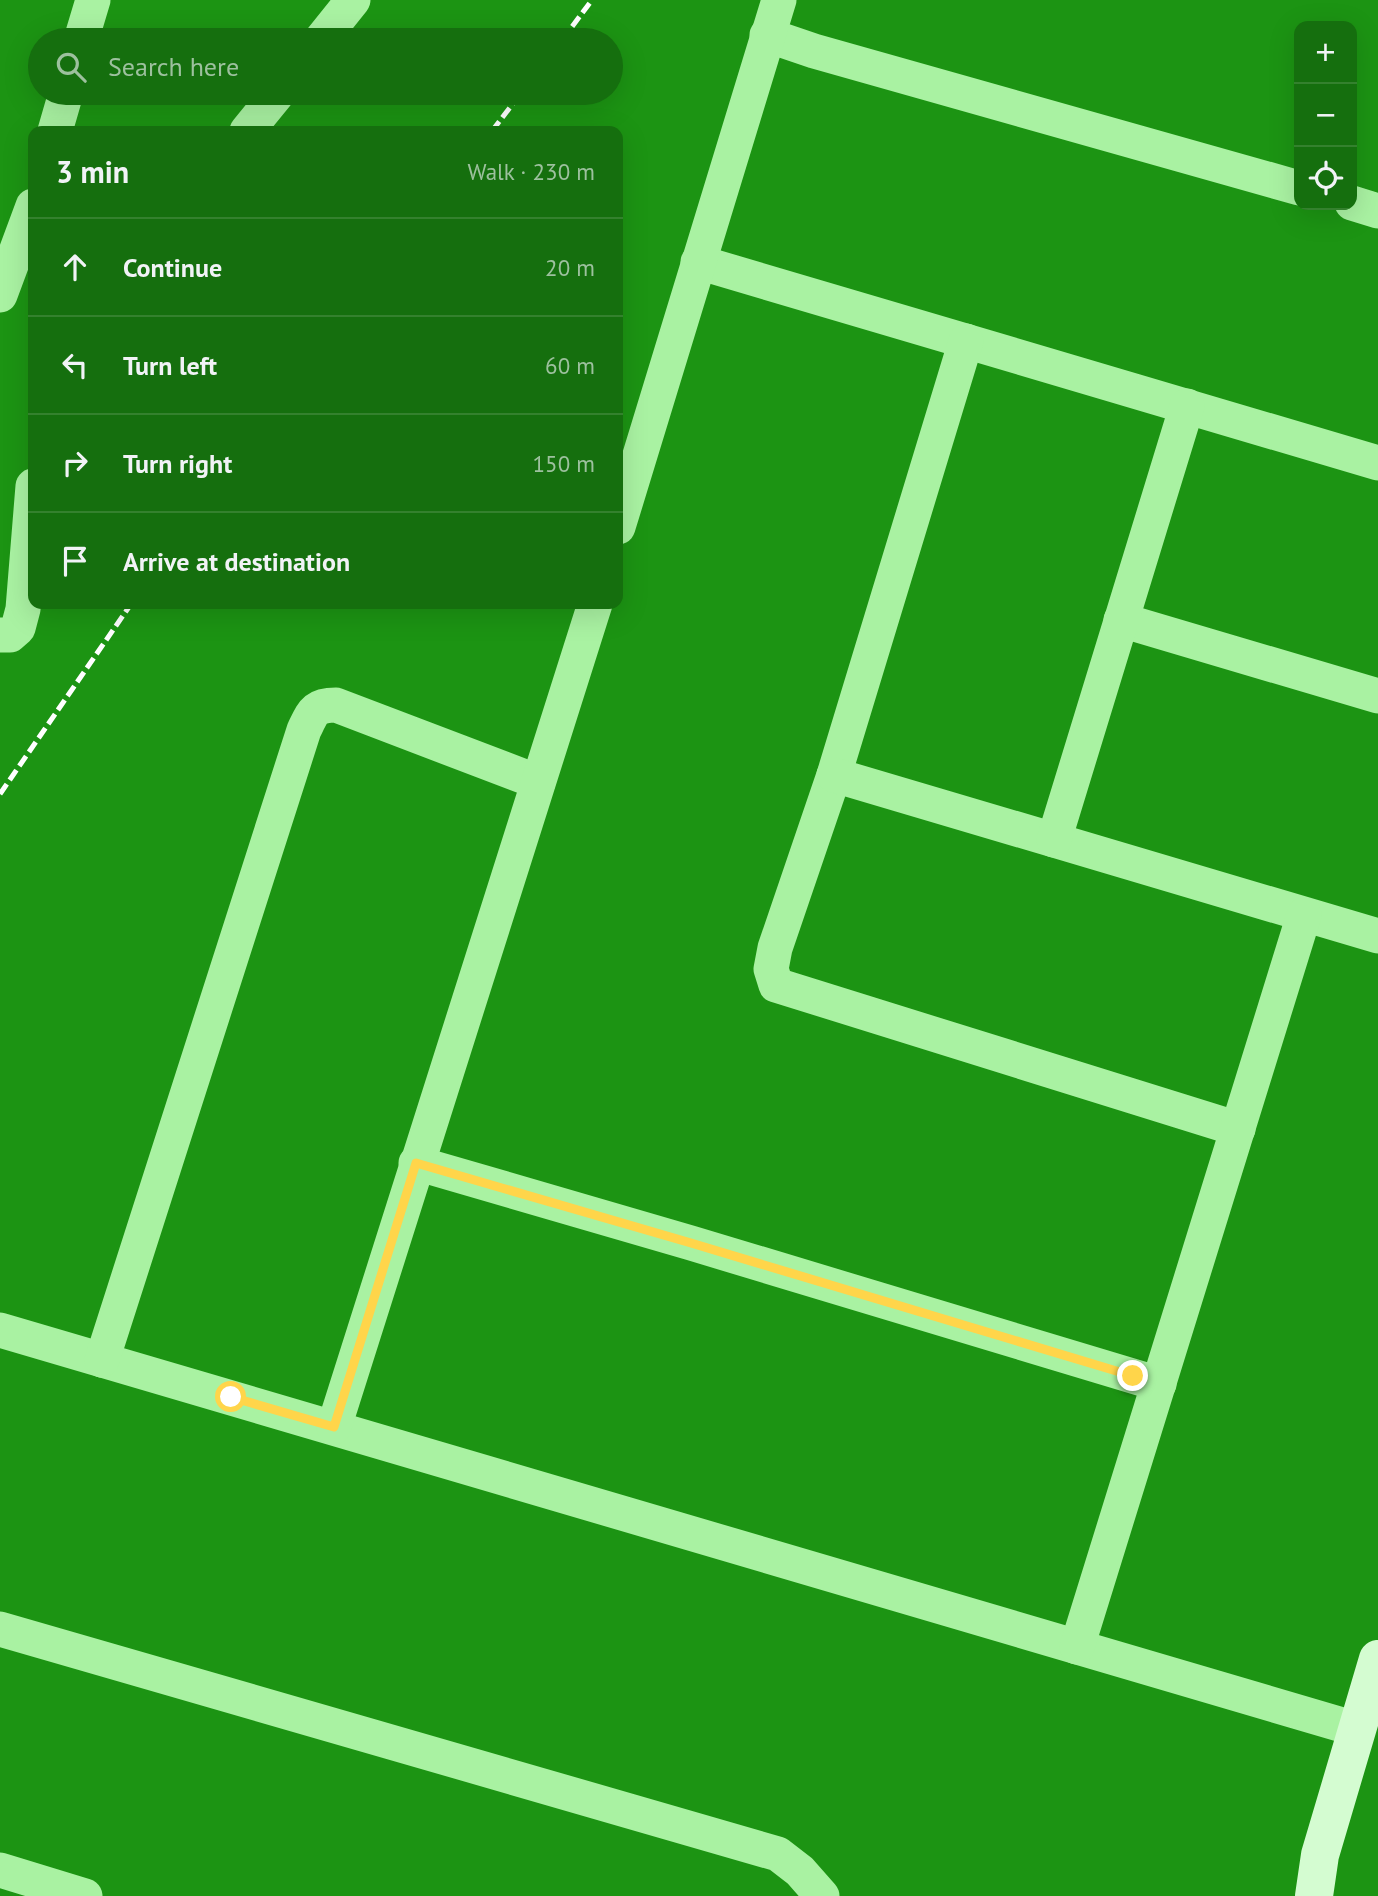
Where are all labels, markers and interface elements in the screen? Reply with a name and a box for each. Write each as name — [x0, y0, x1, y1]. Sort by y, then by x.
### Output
map controls — [1294, 21, 1357, 210]
button: + — [1294, 21, 1357, 84]
search box — [28, 28, 623, 105]
icon: search — [52, 48, 90, 86]
text: Search here — [108, 50, 239, 83]
button: − — [1294, 84, 1357, 147]
button: locate — [1294, 147, 1357, 210]
text: 3 min — [56, 152, 129, 191]
text: Walk · 230 m — [468, 157, 595, 186]
icon: ahead — [56, 248, 94, 286]
text: Continue — [123, 251, 222, 284]
text: 20 m — [545, 253, 595, 282]
icon: left — [56, 346, 94, 384]
text: Turn left — [123, 349, 217, 382]
text: 60 m — [545, 351, 595, 380]
icon: right — [56, 444, 94, 482]
text: Turn right — [123, 447, 232, 480]
text: 150 m — [533, 449, 595, 478]
icon: arrive — [56, 542, 94, 580]
text: Arrive at destination — [123, 545, 350, 578]
route end — [1117, 1360, 1148, 1391]
route start — [215, 1381, 246, 1412]

